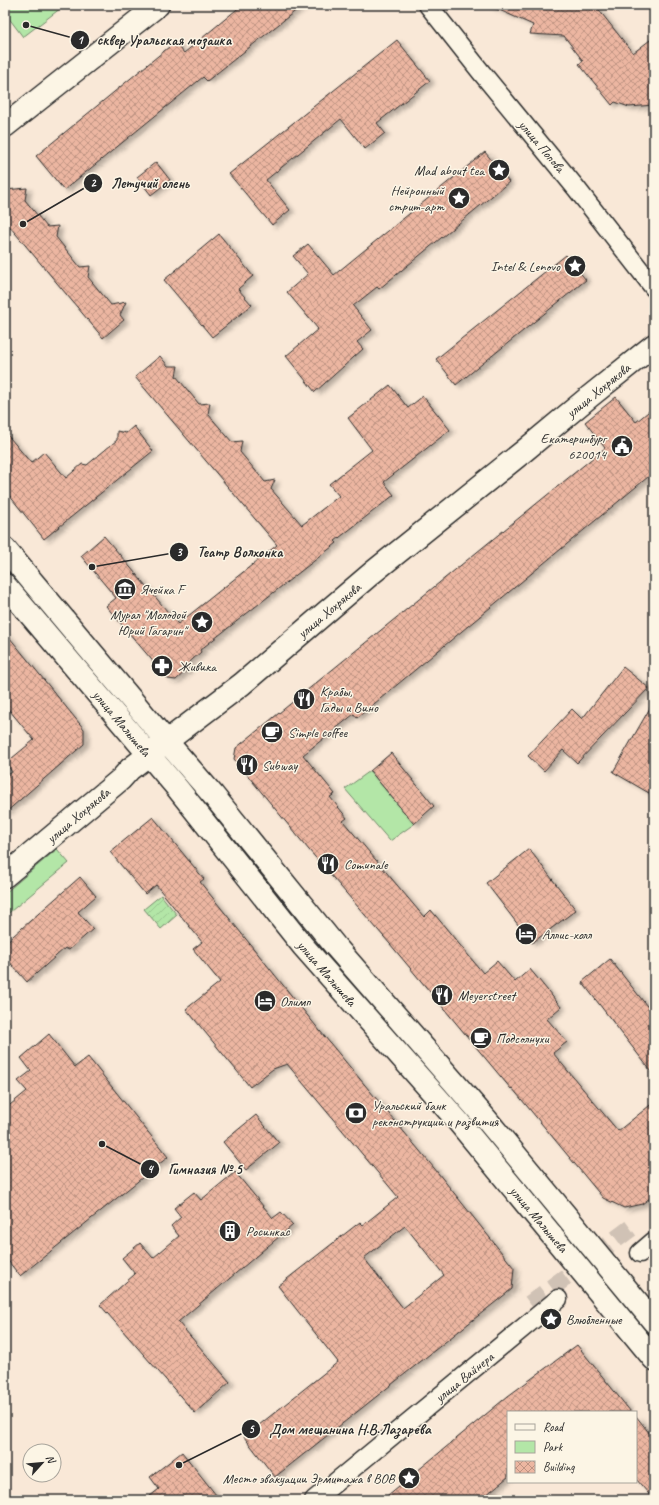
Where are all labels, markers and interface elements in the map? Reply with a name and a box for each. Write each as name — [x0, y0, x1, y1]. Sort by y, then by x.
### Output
callout: сквер Уральская мозаика — [70, 27, 239, 54]
text: сквер Уральская мозаика — [97, 31, 233, 50]
text: 1 — [77, 32, 84, 48]
street label: улица Попова — [514, 116, 569, 177]
place icon: Mad about tea — [486, 157, 512, 183]
place label: Mad about tea — [414, 162, 485, 179]
callout: Летучий олень — [83, 170, 197, 197]
text: Летучий олень — [111, 174, 190, 193]
text: 2 — [90, 175, 97, 191]
place label: Нейронный стрит-арт — [388, 182, 445, 215]
place icon: Нейронный стрит-арт — [446, 185, 472, 211]
place icon: Intel & Lenovo — [562, 253, 588, 279]
place label: Intel & Lenovo — [491, 258, 561, 275]
street label: улица Хохрякова — [562, 359, 634, 422]
place label: Екатеринбург 620014 — [541, 430, 608, 463]
public building icon: Екатеринбург 620014 — [609, 433, 635, 459]
callout: Театр Волхонка — [169, 538, 290, 565]
text: Театр Волхонка — [197, 543, 284, 562]
text: 3 — [176, 544, 183, 560]
museum icon: Ячейка F — [112, 576, 138, 602]
street label: улица Хохрякова — [293, 578, 365, 642]
place label: Ячейка F — [140, 581, 187, 598]
place label: Мурал "Молодой Юрий Гагарин" — [110, 606, 189, 639]
place icon: Мурал "Молодой Юрий Гагарин" — [189, 609, 215, 635]
pharmacy icon: Живика — [149, 653, 175, 679]
place label: Живика — [178, 658, 217, 675]
place label: Крабы, Гады и Вино — [320, 683, 379, 716]
street label: улица Малышева — [88, 686, 155, 761]
restaurant icon: Крабы, Гады и Вино — [291, 686, 317, 712]
cafe icon: Simple coffee — [259, 719, 285, 745]
place label: Simple coffee — [288, 724, 349, 741]
restaurant icon: Subway — [234, 752, 260, 778]
place label: Subway — [262, 757, 299, 774]
street label: улица Хохрякова — [42, 783, 114, 847]
restaurant icon: Comunale — [315, 851, 341, 877]
place label: Comunale — [344, 856, 389, 873]
hotel icon: Аллис-холл — [513, 921, 539, 947]
place label: Аллис-холл — [542, 926, 593, 943]
street label: улица Малышева — [293, 936, 361, 1011]
restaurant icon: Meyerstreet — [429, 982, 455, 1008]
place label: Meyerstreet — [458, 987, 518, 1004]
hotel icon: Олимп — [252, 988, 278, 1014]
place label: Олимп — [280, 993, 311, 1010]
cafe icon: Подсолнухи — [468, 1025, 494, 1051]
place label: Подсолнухи — [496, 1030, 549, 1047]
place label: Уральский банк реконструкции и развития — [372, 1097, 499, 1130]
bank icon: Уральский банк реконструкции и развития — [343, 1100, 369, 1126]
callout: Гимназия № 5 — [140, 1156, 249, 1183]
text: Гимназия № 5 — [168, 1160, 243, 1179]
text: 4 — [147, 1161, 154, 1177]
street label: улица Малышева — [505, 1182, 572, 1257]
building icon: Росинкас — [217, 1218, 243, 1244]
place label: Росинкас — [246, 1223, 291, 1240]
place icon: Влюбленные — [538, 1306, 564, 1332]
place label: Влюбленные — [566, 1311, 623, 1328]
street label: улица Вайнера — [431, 1348, 498, 1407]
legend — [507, 1411, 637, 1483]
callout: Дом мещанина Н.В.Лазарева — [241, 1415, 438, 1442]
text: Road — [543, 1419, 565, 1435]
text: Дом мещанина Н.В.Лазарева — [269, 1420, 432, 1439]
text: 5 — [248, 1421, 255, 1437]
text: Park — [543, 1439, 564, 1455]
north arrow — [22, 1443, 62, 1483]
text: N — [43, 1452, 60, 1467]
text: Building — [543, 1459, 575, 1475]
place icon: Место эвакуации Эрмитажа в ВОВ — [396, 1465, 422, 1491]
place label: Место эвакуации Эрмитажа в ВОВ — [223, 1470, 396, 1487]

